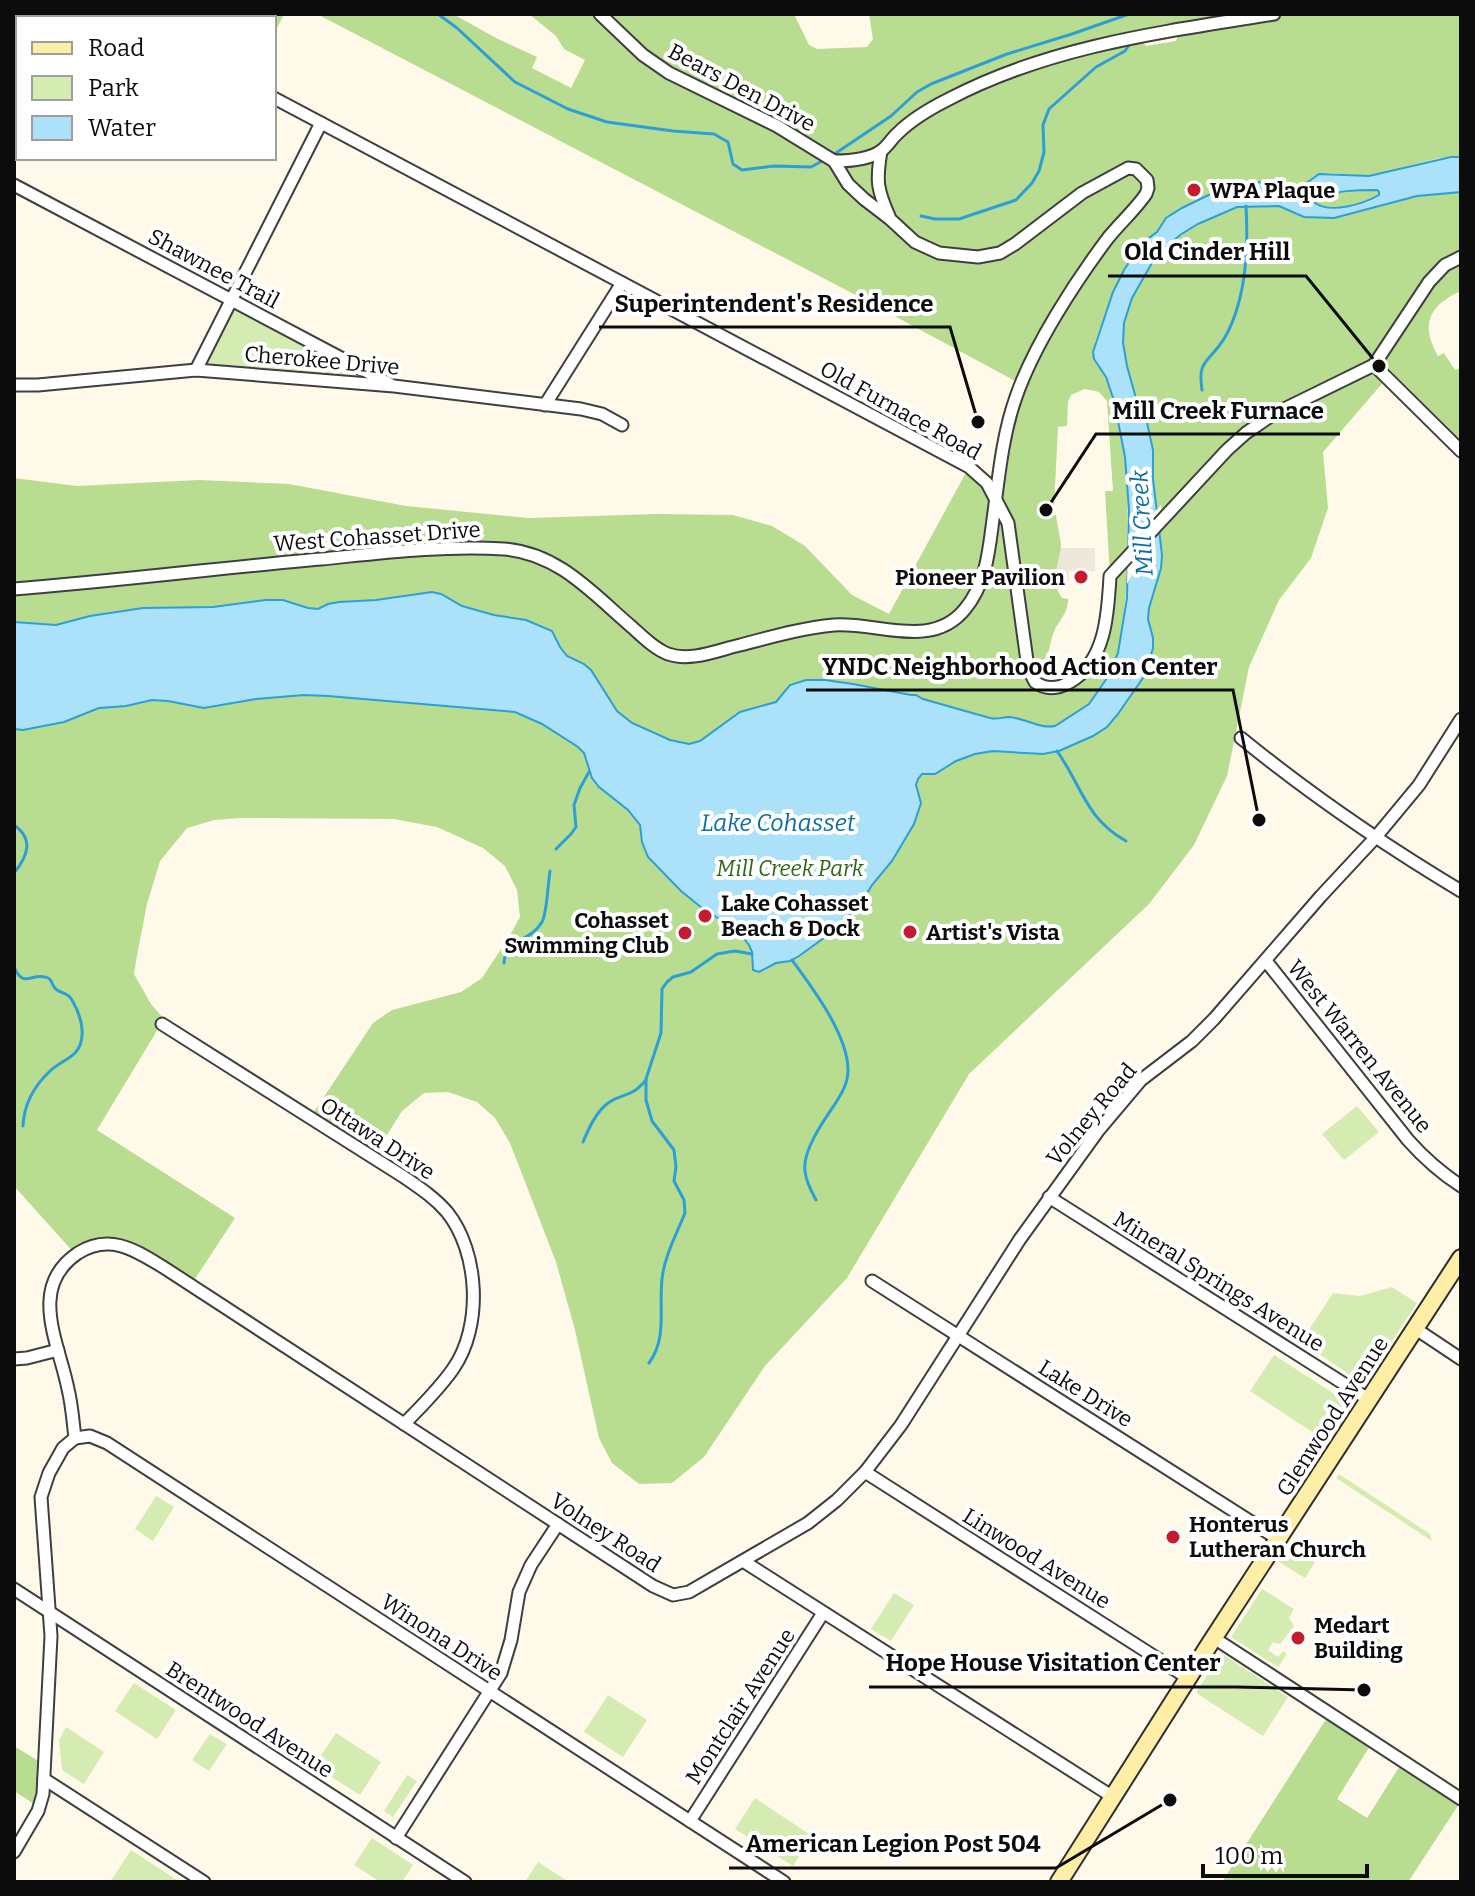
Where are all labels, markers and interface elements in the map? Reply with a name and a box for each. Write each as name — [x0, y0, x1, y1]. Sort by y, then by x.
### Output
legend — [16, 16, 276, 160]
text: Road — [88, 34, 144, 62]
street label: Bears Den Drive — [664, 37, 820, 138]
text: Park — [88, 74, 139, 102]
text: Water — [88, 114, 156, 142]
place label: WPA Plaque — [1210, 177, 1335, 204]
marker: WPA Plaque — [1185, 181, 1203, 199]
street label: Shawnee Trail — [144, 223, 284, 314]
callout: Old Cinder Hill — [1108, 228, 1306, 276]
text: Old Cinder Hill — [1124, 238, 1291, 266]
callout: Superintendent's Residence — [599, 279, 950, 327]
text: Superintendent's Residence — [615, 290, 934, 318]
street label: Cherokee Drive — [243, 340, 401, 381]
street label: Old Furnace Road — [815, 355, 986, 466]
callout: Mill Creek Furnace — [1096, 386, 1340, 434]
text: Mill Creek Furnace — [1112, 397, 1324, 425]
water label: Mill Creek — [1125, 468, 1159, 577]
street label: West Cohasset Drive — [273, 516, 481, 557]
place label: Pioneer Pavilion — [895, 564, 1065, 591]
marker: Pioneer Pavilion — [1072, 568, 1090, 586]
callout: YNDC Neighborhood Action Center — [806, 642, 1233, 690]
text: YNDC Neighborhood Action Center — [822, 653, 1218, 681]
water label: Lake Cohasset — [701, 809, 856, 837]
park label: Mill Creek Park — [716, 855, 865, 882]
place label: Lake Cohasset Beach & Dock — [721, 890, 869, 942]
place label: Cohasset Swimming Club — [504, 907, 669, 959]
marker: Lake Cohasset Beach & Dock — [696, 907, 714, 925]
place label: Artist's Vista — [926, 919, 1060, 946]
marker: Artist's Vista — [901, 923, 919, 941]
marker: Cohasset Swimming Club — [676, 924, 694, 942]
street label: West Warren Avenue — [1282, 954, 1438, 1138]
street label: Volney Road — [1041, 1057, 1142, 1171]
street label: Ottawa Drive — [315, 1091, 440, 1185]
street label: Mineral Springs Avenue — [1108, 1205, 1329, 1357]
street label: Glenwood Avenue — [1271, 1331, 1394, 1501]
street label: Lake Drive — [1034, 1354, 1138, 1433]
street label: Volney Road — [546, 1487, 666, 1578]
street label: Linwood Avenue — [958, 1502, 1116, 1615]
place label: Honterus Lutheran Church — [1189, 1511, 1366, 1563]
marker: Honterus Lutheran Church — [1164, 1528, 1182, 1546]
street label: Winona Drive — [376, 1588, 507, 1687]
place label: Medart Building — [1314, 1612, 1403, 1664]
street label: Montclair Avenue — [680, 1623, 801, 1789]
marker: Medart Building — [1289, 1629, 1307, 1647]
callout: Hope House Visitation Center — [869, 1639, 1236, 1687]
text: Hope House Visitation Center — [885, 1649, 1221, 1677]
street label: Brentwood Avenue — [161, 1655, 338, 1784]
callout: American Legion Post 504 — [729, 1820, 1056, 1868]
scale bar — [1203, 1828, 1367, 1878]
text: American Legion Post 504 — [745, 1830, 1041, 1858]
text: 100 m — [1215, 1842, 1283, 1870]

